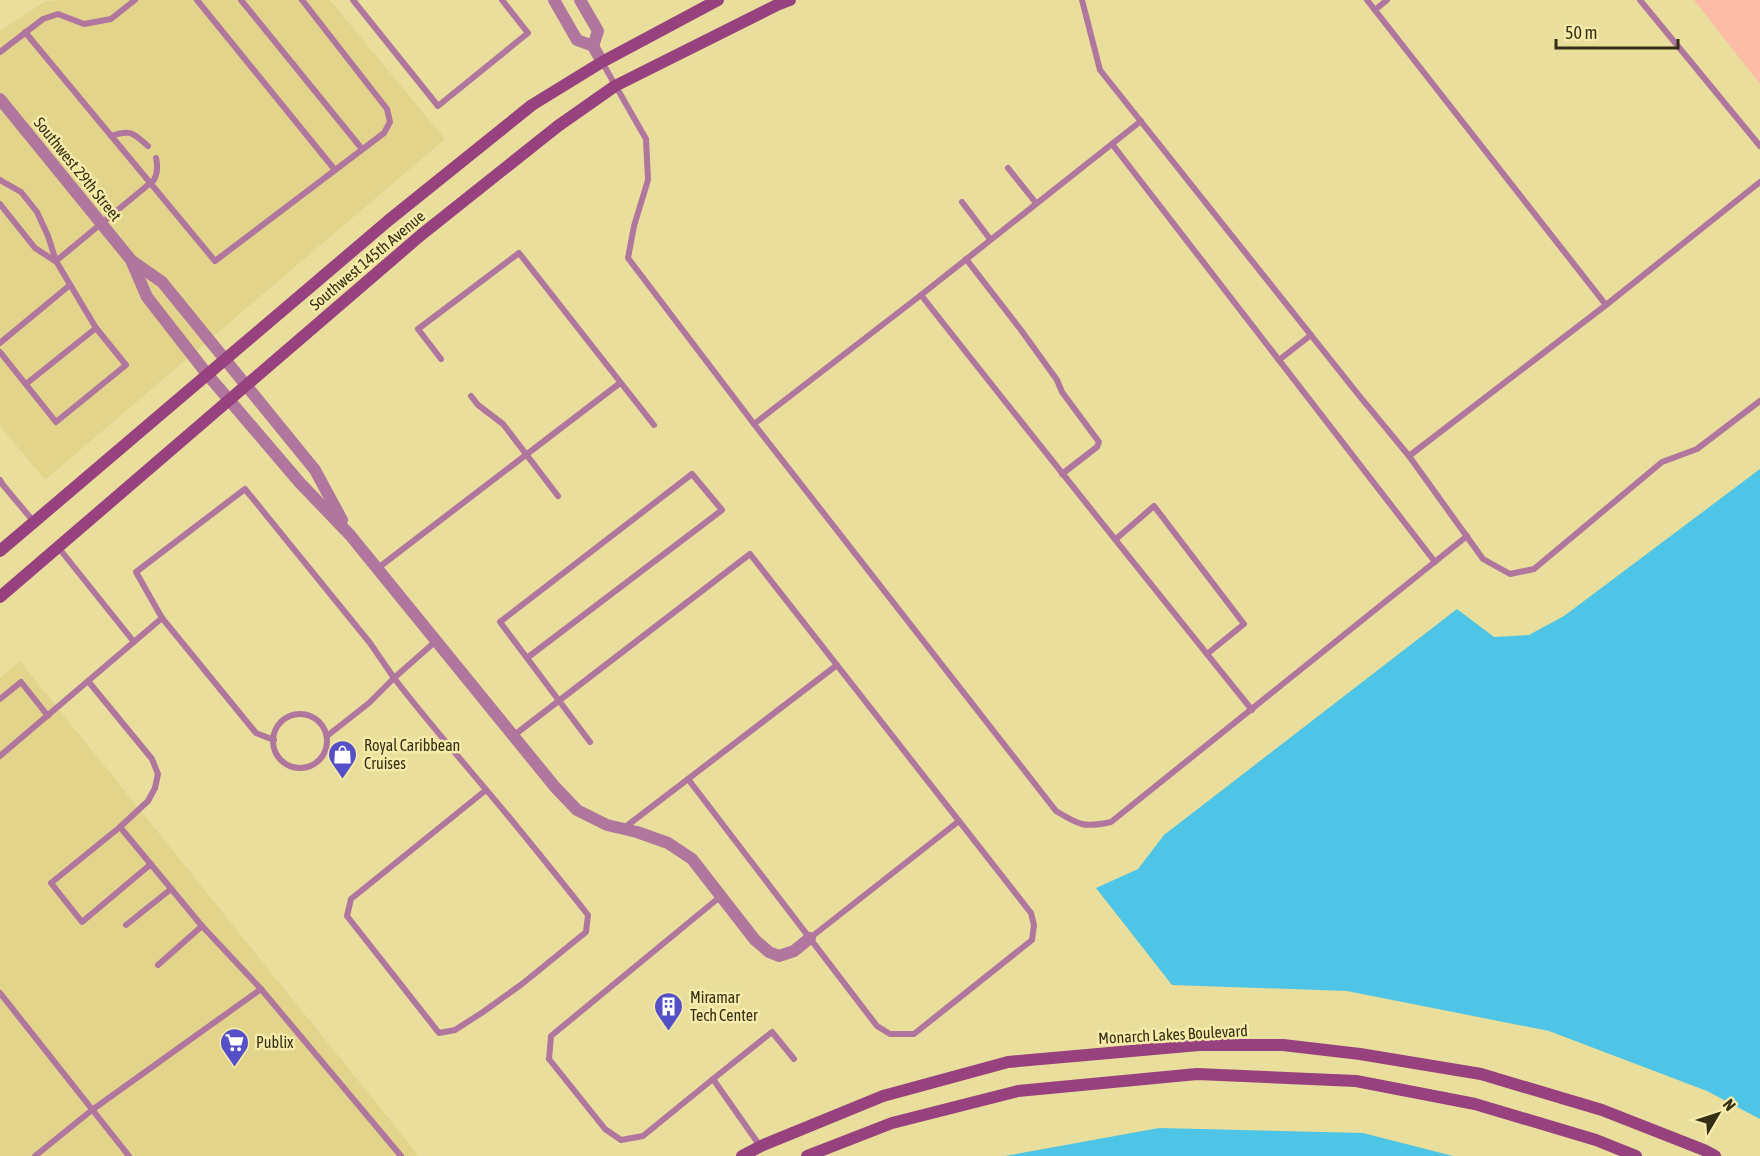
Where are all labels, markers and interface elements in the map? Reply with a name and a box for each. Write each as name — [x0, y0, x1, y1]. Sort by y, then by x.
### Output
scale bar — [1556, 12, 1678, 50]
text: 50 m — [1565, 22, 1597, 43]
street label: Southwest 29th Street — [31, 114, 126, 225]
street label: Southwest 145th Avenue — [306, 207, 428, 313]
place label: Royal Caribbean Cruises — [364, 736, 460, 772]
shop icon: Royal Caribbean Cruises — [327, 738, 359, 780]
place label: Miramar Tech Center — [690, 988, 758, 1024]
building icon: Miramar Tech Center — [653, 990, 685, 1032]
street label: Monarch Lakes Boulevard — [1098, 1021, 1248, 1047]
supermarket icon: Publix — [219, 1026, 251, 1068]
place label: Publix — [256, 1033, 294, 1051]
north arrow — [1688, 1084, 1748, 1144]
text: N — [1720, 1095, 1740, 1114]

